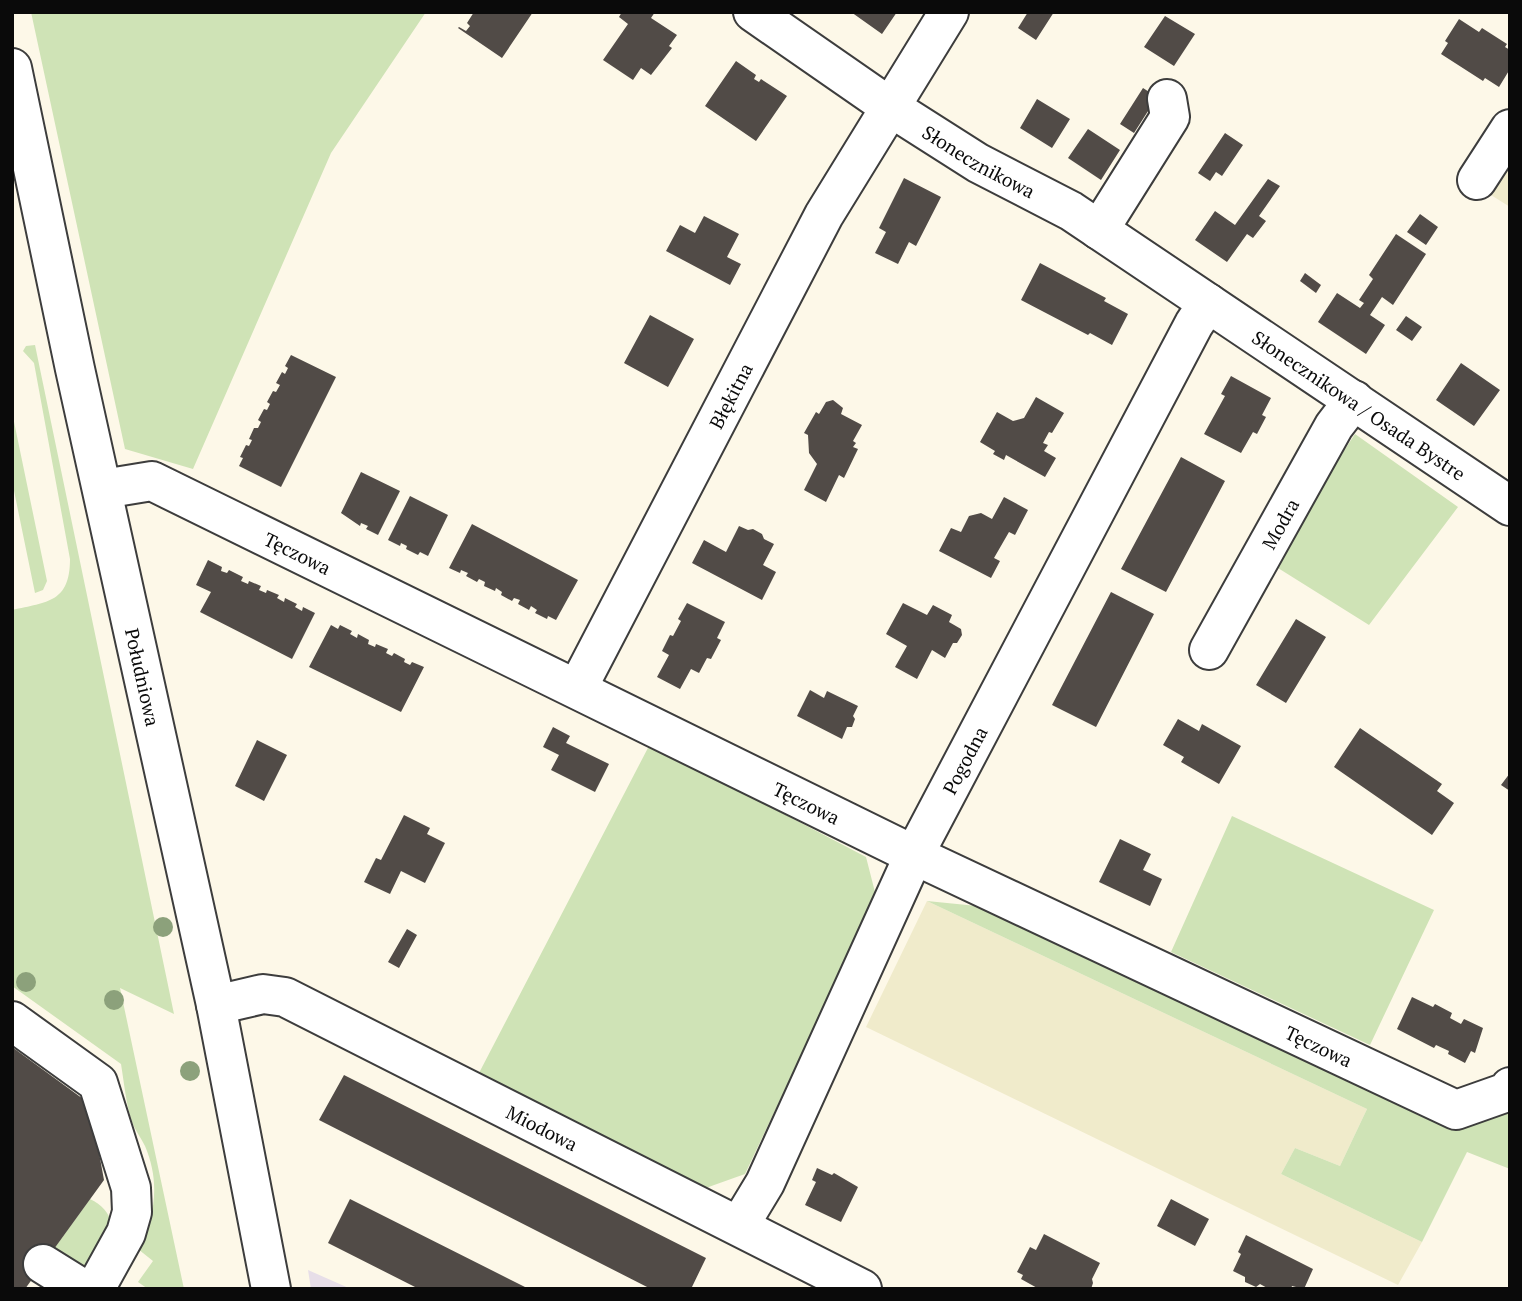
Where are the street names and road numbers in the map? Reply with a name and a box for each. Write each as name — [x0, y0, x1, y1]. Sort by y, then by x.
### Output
street label: Słonecznikowa — [918, 119, 1040, 203]
street label: Słonecznikowa / Osada Bystre — [1248, 324, 1471, 485]
street label: Błękitna — [702, 358, 758, 433]
street label: Modra — [1255, 493, 1304, 553]
street label: Tęczowa — [260, 526, 336, 580]
street label: Południowa — [120, 626, 166, 729]
street label: Pogodna — [936, 721, 992, 798]
street label: Tęczowa — [769, 775, 845, 829]
street label: Tęczowa — [1281, 1019, 1357, 1072]
street label: Miodowa — [502, 1099, 583, 1156]

